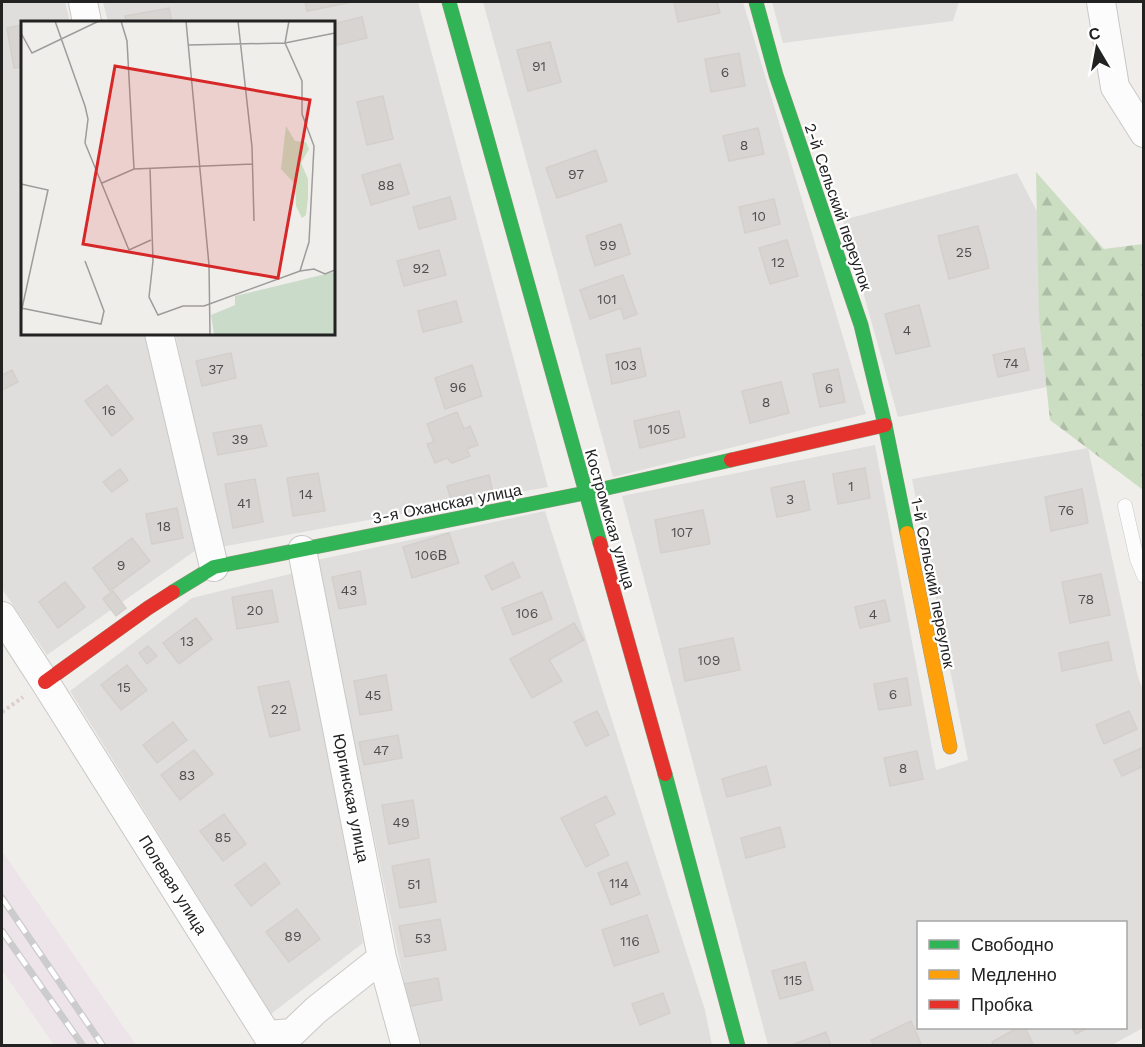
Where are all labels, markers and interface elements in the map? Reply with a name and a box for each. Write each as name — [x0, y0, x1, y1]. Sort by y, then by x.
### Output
north arrow — [1067, 18, 1127, 78]
inset map — [21, 21, 334, 334]
text: С — [1087, 23, 1102, 44]
house number: 91 — [532, 58, 546, 74]
house number: 6 — [721, 64, 729, 80]
street label: 2-й Сельский переулок — [800, 121, 876, 294]
house number: 8 — [740, 137, 748, 153]
house number: 97 — [568, 166, 584, 182]
house number: 88 — [377, 177, 395, 193]
house number: 10 — [752, 208, 766, 224]
house number: 99 — [599, 237, 617, 253]
house number: 25 — [956, 244, 972, 260]
house number: 12 — [771, 254, 785, 270]
house number: 92 — [413, 260, 429, 276]
house number: 101 — [597, 291, 617, 307]
house number: 4 — [903, 322, 911, 338]
house number: 74 — [1003, 355, 1019, 371]
house number: 103 — [615, 357, 637, 373]
house number: 37 — [208, 361, 224, 377]
house number: 96 — [449, 379, 467, 395]
house number: 6 — [825, 380, 833, 396]
house number: 8 — [762, 394, 770, 410]
house number: 16 — [102, 402, 116, 418]
house number: 105 — [648, 421, 670, 437]
house number: 39 — [232, 431, 248, 447]
street label: Костромская улица — [581, 447, 639, 591]
house number: 1 — [848, 478, 854, 494]
street label: 3-я Оханская улица — [371, 480, 523, 528]
house number: 14 — [299, 486, 313, 502]
house number: 3 — [786, 491, 794, 507]
house number: 41 — [237, 495, 251, 511]
street label: 1-й Сельский переулок — [907, 496, 959, 671]
house number: 76 — [1058, 502, 1074, 518]
house number: 18 — [157, 518, 171, 534]
house number: 107 — [671, 524, 693, 540]
house number: 106В — [415, 547, 447, 563]
house number: 9 — [117, 557, 125, 573]
house number: 43 — [341, 582, 357, 598]
house number: 78 — [1078, 591, 1094, 607]
house number: 20 — [247, 602, 263, 618]
house number: 106 — [516, 605, 538, 621]
house number: 4 — [869, 606, 877, 622]
house number: 13 — [180, 633, 194, 649]
house number: 109 — [698, 652, 720, 668]
house number: 15 — [117, 679, 131, 695]
house number: 6 — [889, 686, 897, 702]
house number: 45 — [365, 687, 381, 703]
house number: 22 — [271, 701, 287, 717]
street label: Юргинская улица — [329, 732, 373, 864]
house number: 47 — [373, 742, 389, 758]
house number: 8 — [899, 760, 907, 776]
house number: 83 — [179, 767, 195, 783]
house number: 49 — [392, 814, 410, 830]
house number: 85 — [215, 829, 231, 845]
street label: Полевая улица — [135, 832, 211, 938]
house number: 114 — [609, 875, 629, 891]
house number: 51 — [407, 876, 421, 892]
legend — [917, 921, 1127, 1029]
house number: 89 — [284, 928, 302, 944]
house number: 53 — [415, 930, 431, 946]
house number: 116 — [620, 933, 640, 949]
text: Свободно — [971, 934, 1054, 955]
text: Медленно — [971, 964, 1057, 985]
house number: 115 — [783, 972, 803, 988]
text: Пробка — [971, 994, 1034, 1015]

